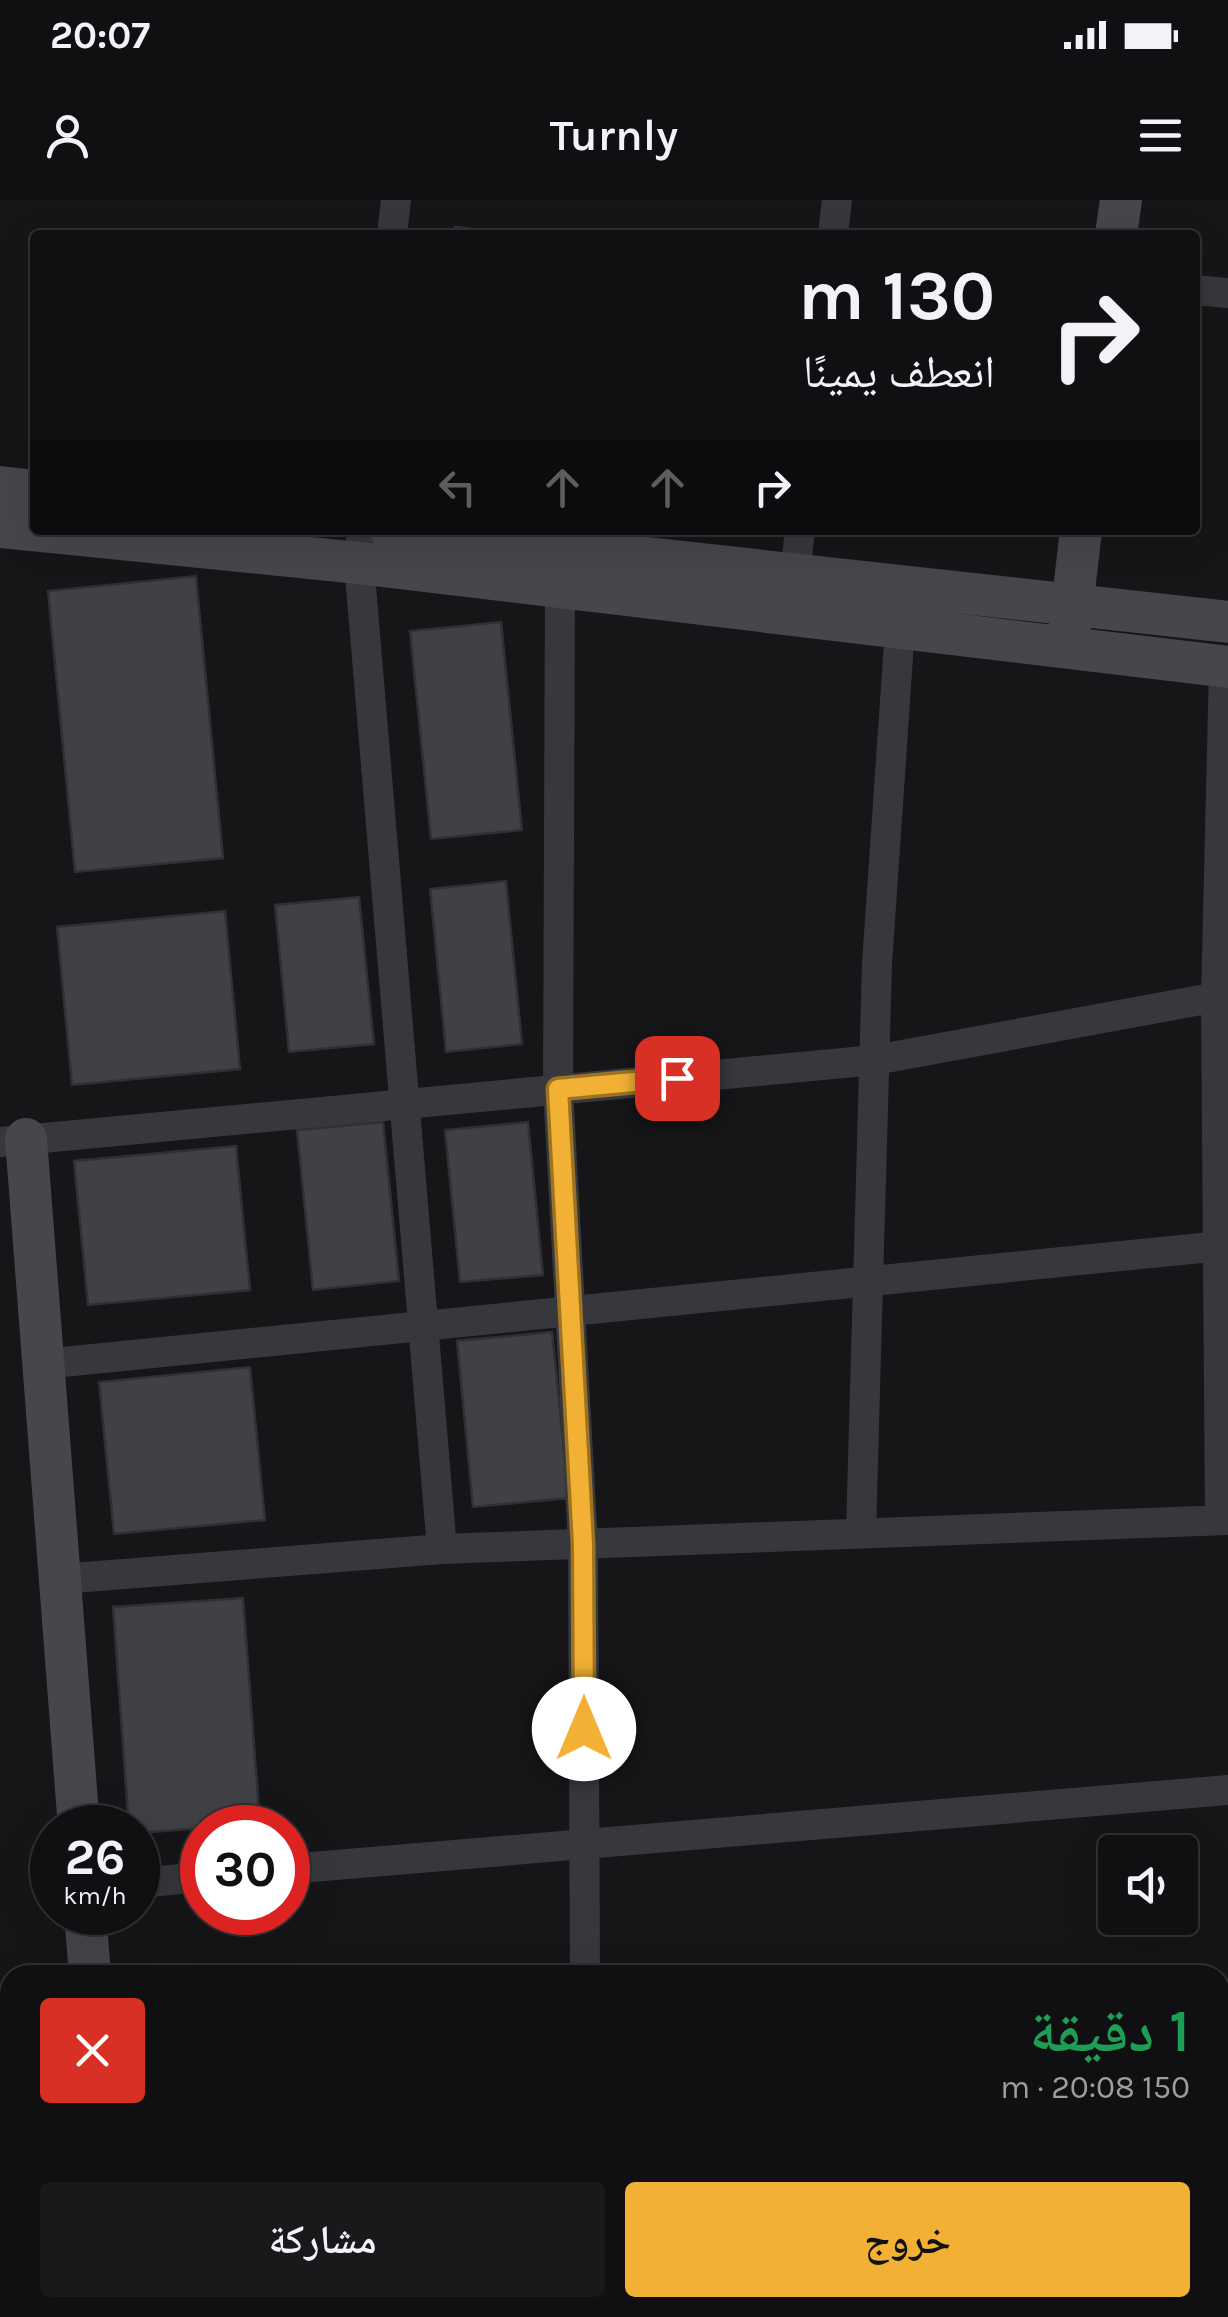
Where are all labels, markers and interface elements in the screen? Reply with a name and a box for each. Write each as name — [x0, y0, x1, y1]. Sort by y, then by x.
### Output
text: 20:07 — [50, 13, 150, 58]
icon: person — [40, 108, 95, 163]
icon: menu — [1133, 108, 1188, 163]
text: Turnly — [550, 109, 678, 161]
text: 130 m — [798, 255, 995, 337]
icon: right — [1030, 270, 1160, 400]
text: انعطف يمينًا — [803, 346, 995, 398]
icon: left — [430, 460, 485, 515]
icon: ahead — [535, 460, 590, 515]
icon: ahead — [640, 460, 695, 515]
icon: right — [745, 460, 800, 515]
pin — [635, 1036, 720, 1121]
icon: arrive — [650, 1051, 705, 1106]
position arrow — [532, 1677, 636, 1781]
speed limit sign: 30 — [180, 1805, 310, 1935]
text: 26 — [65, 1828, 125, 1887]
map controls — [1098, 1835, 1198, 1935]
button: sound — [1098, 1835, 1198, 1935]
text: km/h — [63, 1881, 127, 1910]
text: 1 دقيقة — [1029, 1996, 1190, 2066]
button: close — [40, 1998, 145, 2103]
text: 150 m · 20:08 — [1000, 2069, 1190, 2106]
button: مشاركة — [40, 2182, 605, 2297]
button: خروج — [625, 2182, 1190, 2297]

